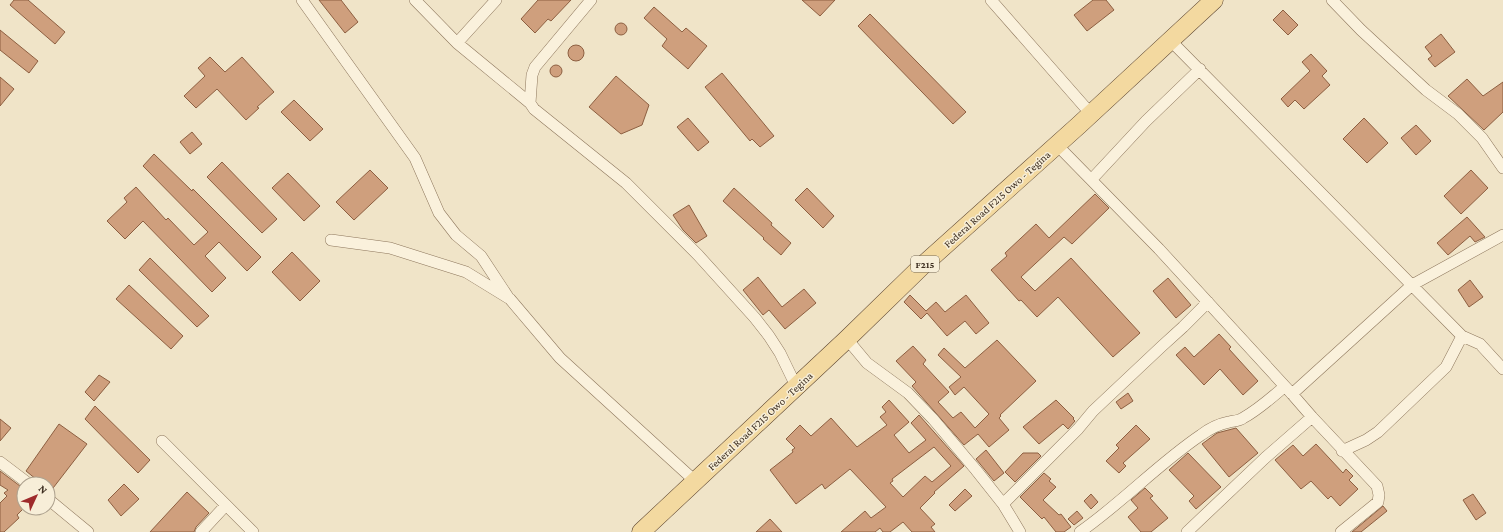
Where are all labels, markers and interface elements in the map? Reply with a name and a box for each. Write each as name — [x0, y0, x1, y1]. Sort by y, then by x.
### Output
street label: Federal Road F215 Owo - Tegina — [941, 148, 1053, 251]
road number: F215 — [911, 256, 939, 272]
street label: Federal Road F215 Owo - Tegina — [705, 369, 816, 473]
north arrow — [16, 476, 56, 516]
text: N — [36, 482, 50, 496]

